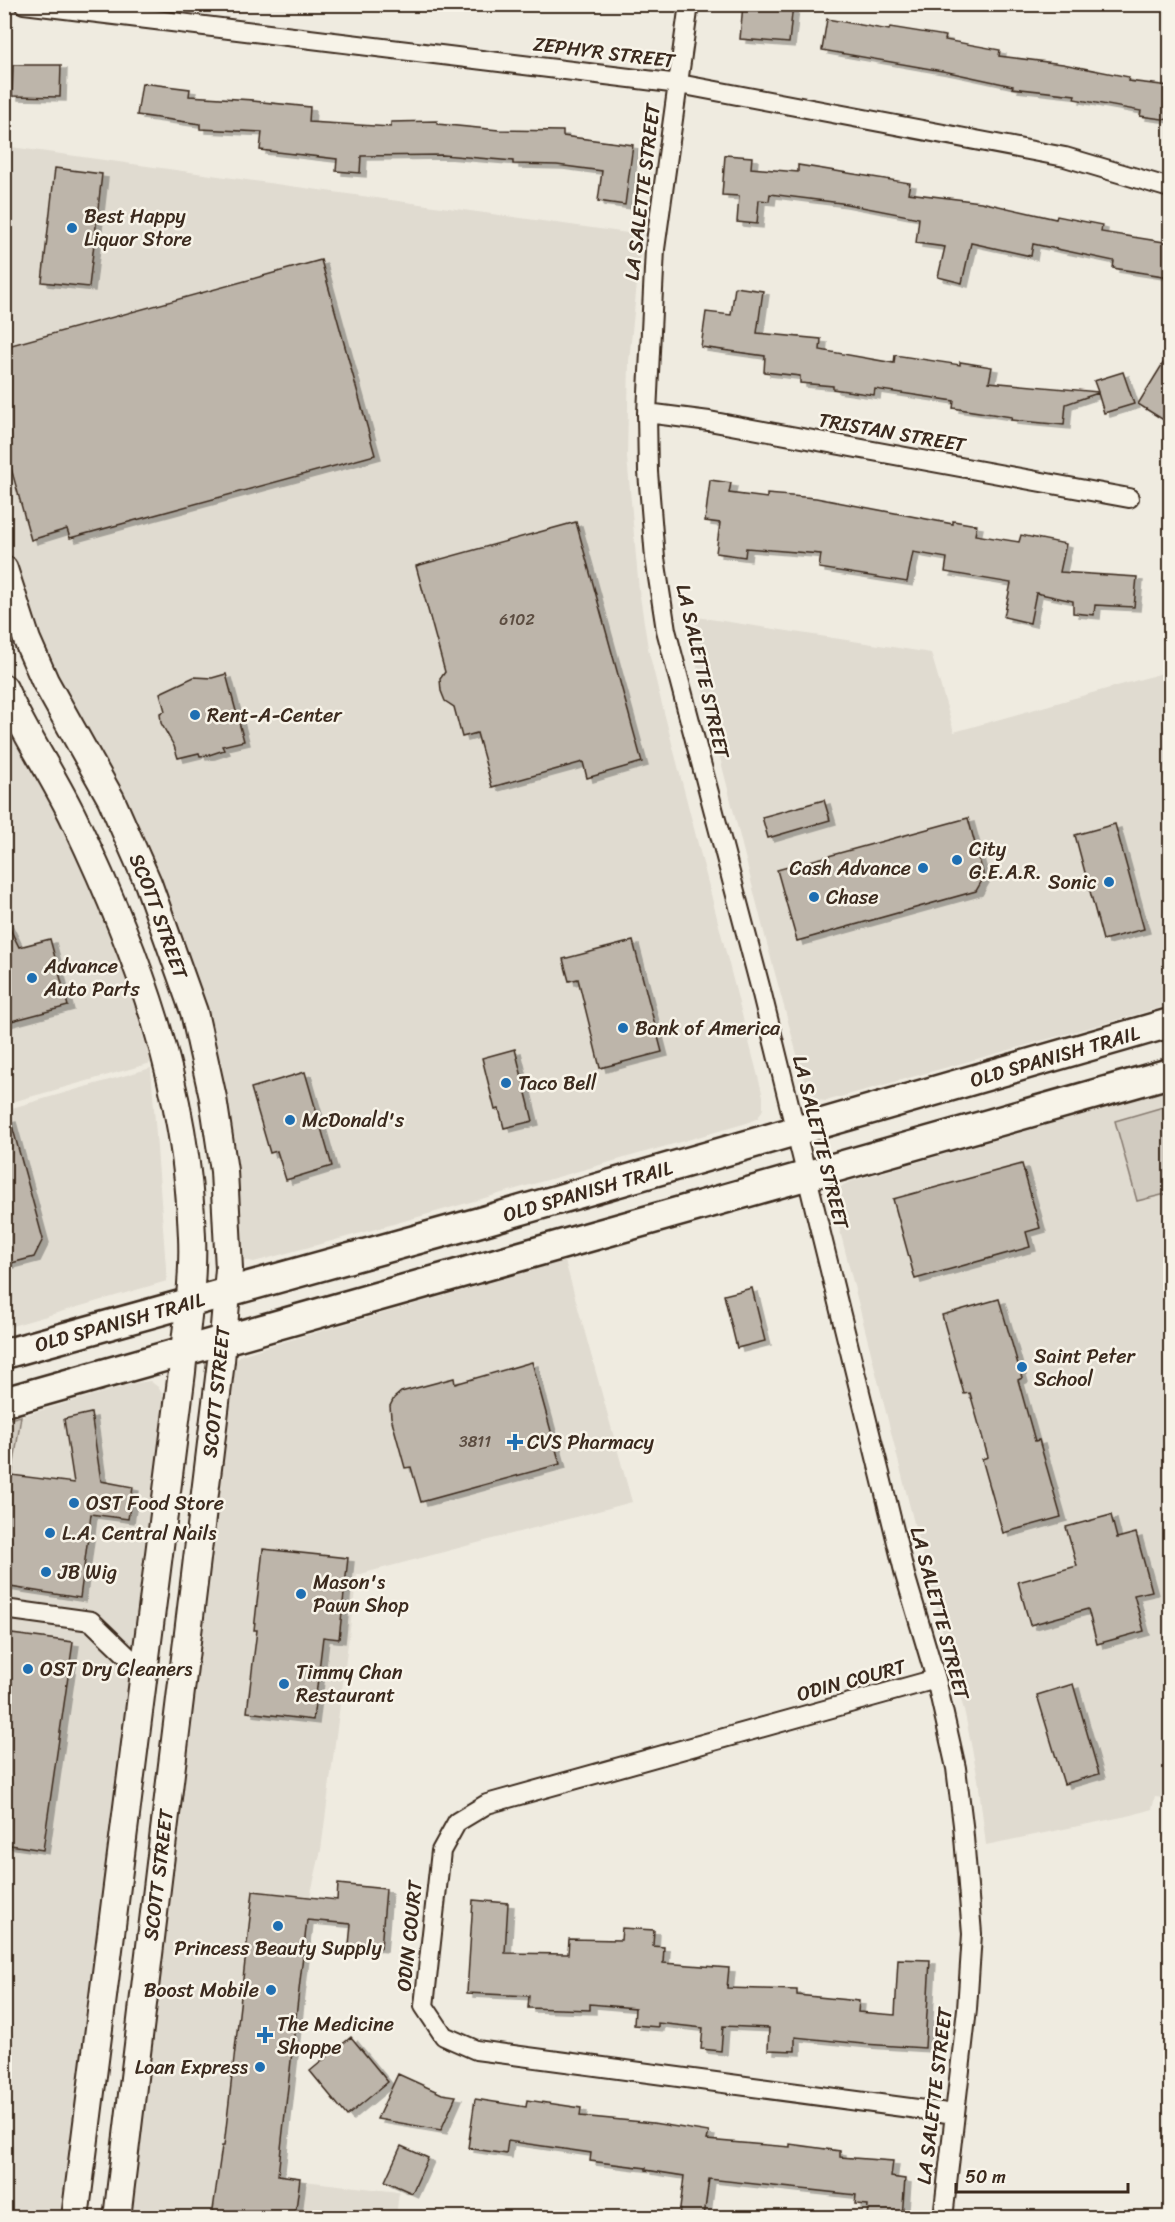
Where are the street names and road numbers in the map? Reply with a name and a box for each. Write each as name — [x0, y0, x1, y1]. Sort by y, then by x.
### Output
street label: ZEPHYR STREET — [531, 26, 678, 79]
street label: LA SALETTE STREET — [614, 101, 671, 282]
street label: TRISTAN STREET — [816, 402, 969, 463]
street label: LA SALETTE STREET — [665, 581, 740, 763]
street label: SCOTT STREET — [119, 848, 198, 985]
street label: OLD SPANISH TRAIL — [966, 1016, 1144, 1098]
street label: LA SALETTE STREET — [782, 1052, 859, 1234]
street label: OLD SPANISH TRAIL — [499, 1150, 677, 1232]
street label: OLD SPANISH TRAIL — [31, 1282, 209, 1363]
street label: SCOTT STREET — [192, 1323, 241, 1459]
street label: LA SALETTE STREET — [900, 1523, 980, 1704]
street label: ODIN COURT — [793, 1649, 911, 1712]
street label: SCOTT STREET — [133, 1806, 184, 1943]
street label: ODIN COURT — [386, 1878, 433, 1993]
street label: LA SALETTE STREET — [906, 2005, 963, 2186]

